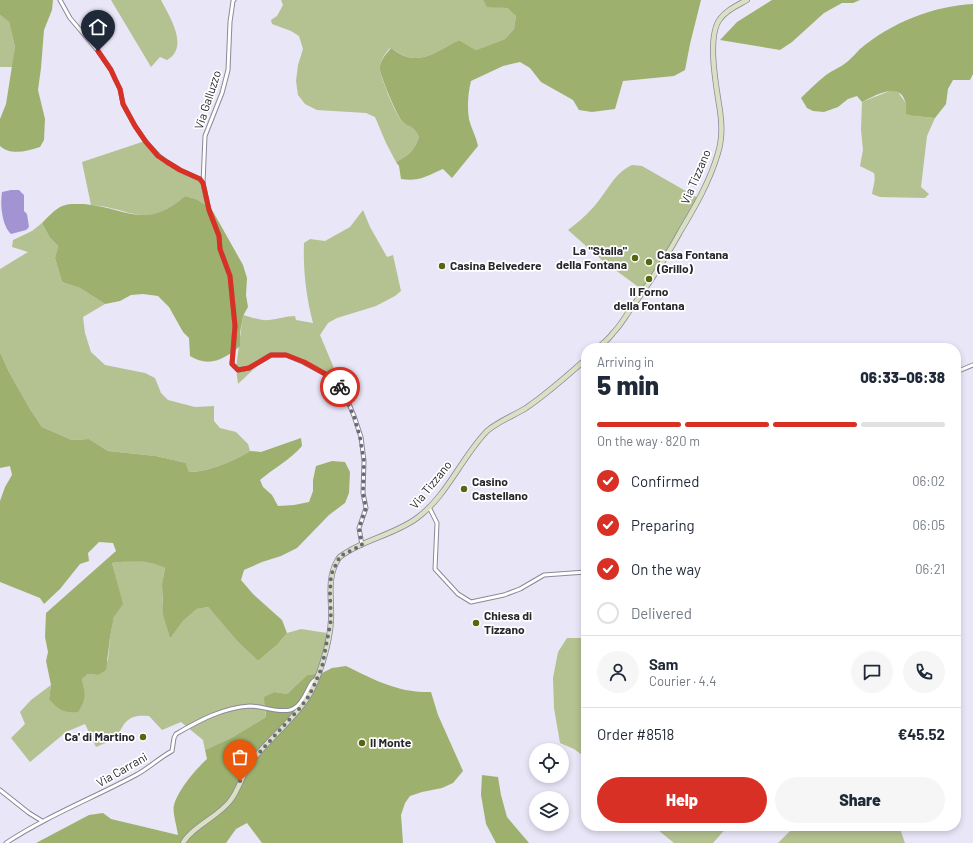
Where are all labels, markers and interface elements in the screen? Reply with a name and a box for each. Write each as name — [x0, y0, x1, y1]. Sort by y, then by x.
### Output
pin — [81, 10, 115, 51]
icon: home — [87, 16, 109, 38]
street label: Via Galluzzo — [191, 68, 223, 131]
street label: Via Tizzano — [677, 147, 713, 206]
place label: La "Stalla" della Fontana — [556, 243, 628, 271]
place label: Casa Fontana (Grillo) — [656, 247, 728, 275]
marker: La "Stalla" della Fontana — [630, 253, 640, 263]
marker: Casa Fontana (Grillo) — [644, 257, 654, 267]
place label: Casina Belvedere — [450, 258, 542, 272]
marker: Casina Belvedere — [437, 261, 447, 271]
marker: Il Forno della Fontana — [644, 274, 654, 284]
place label: Il Forno della Fontana — [613, 284, 685, 312]
text: Arriving in — [597, 354, 654, 370]
courier — [320, 367, 360, 407]
text: 06:33–06:38 — [860, 368, 945, 386]
text: 5 min — [597, 369, 659, 400]
icon: bike — [329, 376, 351, 398]
text: On the way · 820 m — [597, 433, 700, 449]
street label: Via Tizzano — [406, 457, 454, 511]
icon: check — [597, 470, 619, 492]
text: Confirmed — [631, 472, 699, 490]
text: 06:02 — [912, 473, 945, 489]
place label: Casino Castellano — [472, 474, 528, 502]
marker: Casino Castellano — [459, 484, 469, 494]
icon: check — [597, 514, 619, 536]
text: Preparing — [631, 516, 695, 534]
text: 06:05 — [913, 517, 945, 533]
icon: check — [597, 558, 619, 580]
text: On the way — [631, 560, 701, 578]
text: 06:21 — [915, 561, 945, 577]
text: Delivered — [631, 604, 692, 622]
place label: Chiesa di Tizzano — [484, 608, 532, 636]
marker: Chiesa di Tizzano — [471, 618, 481, 628]
button: person — [597, 651, 639, 693]
button: chat — [851, 651, 893, 693]
button: phone — [903, 651, 945, 693]
text: Sam — [649, 655, 678, 673]
text: Courier · 4.4 — [649, 673, 717, 689]
text: Order #8518 — [597, 725, 674, 743]
text: €45.52 — [898, 725, 945, 743]
place label: Ca' di Martino — [65, 729, 135, 743]
marker: Ca' di Martino — [138, 732, 148, 742]
place label: Il Monte — [370, 735, 412, 749]
marker: Il Monte — [357, 738, 367, 748]
pin — [223, 740, 257, 781]
map controls — [529, 743, 569, 831]
button: locate — [529, 743, 569, 783]
icon: bag — [229, 746, 251, 768]
street label: Via Carrani — [94, 749, 149, 789]
button: Help — [597, 777, 767, 823]
button: Share — [775, 777, 945, 823]
button: layers — [529, 791, 569, 831]

